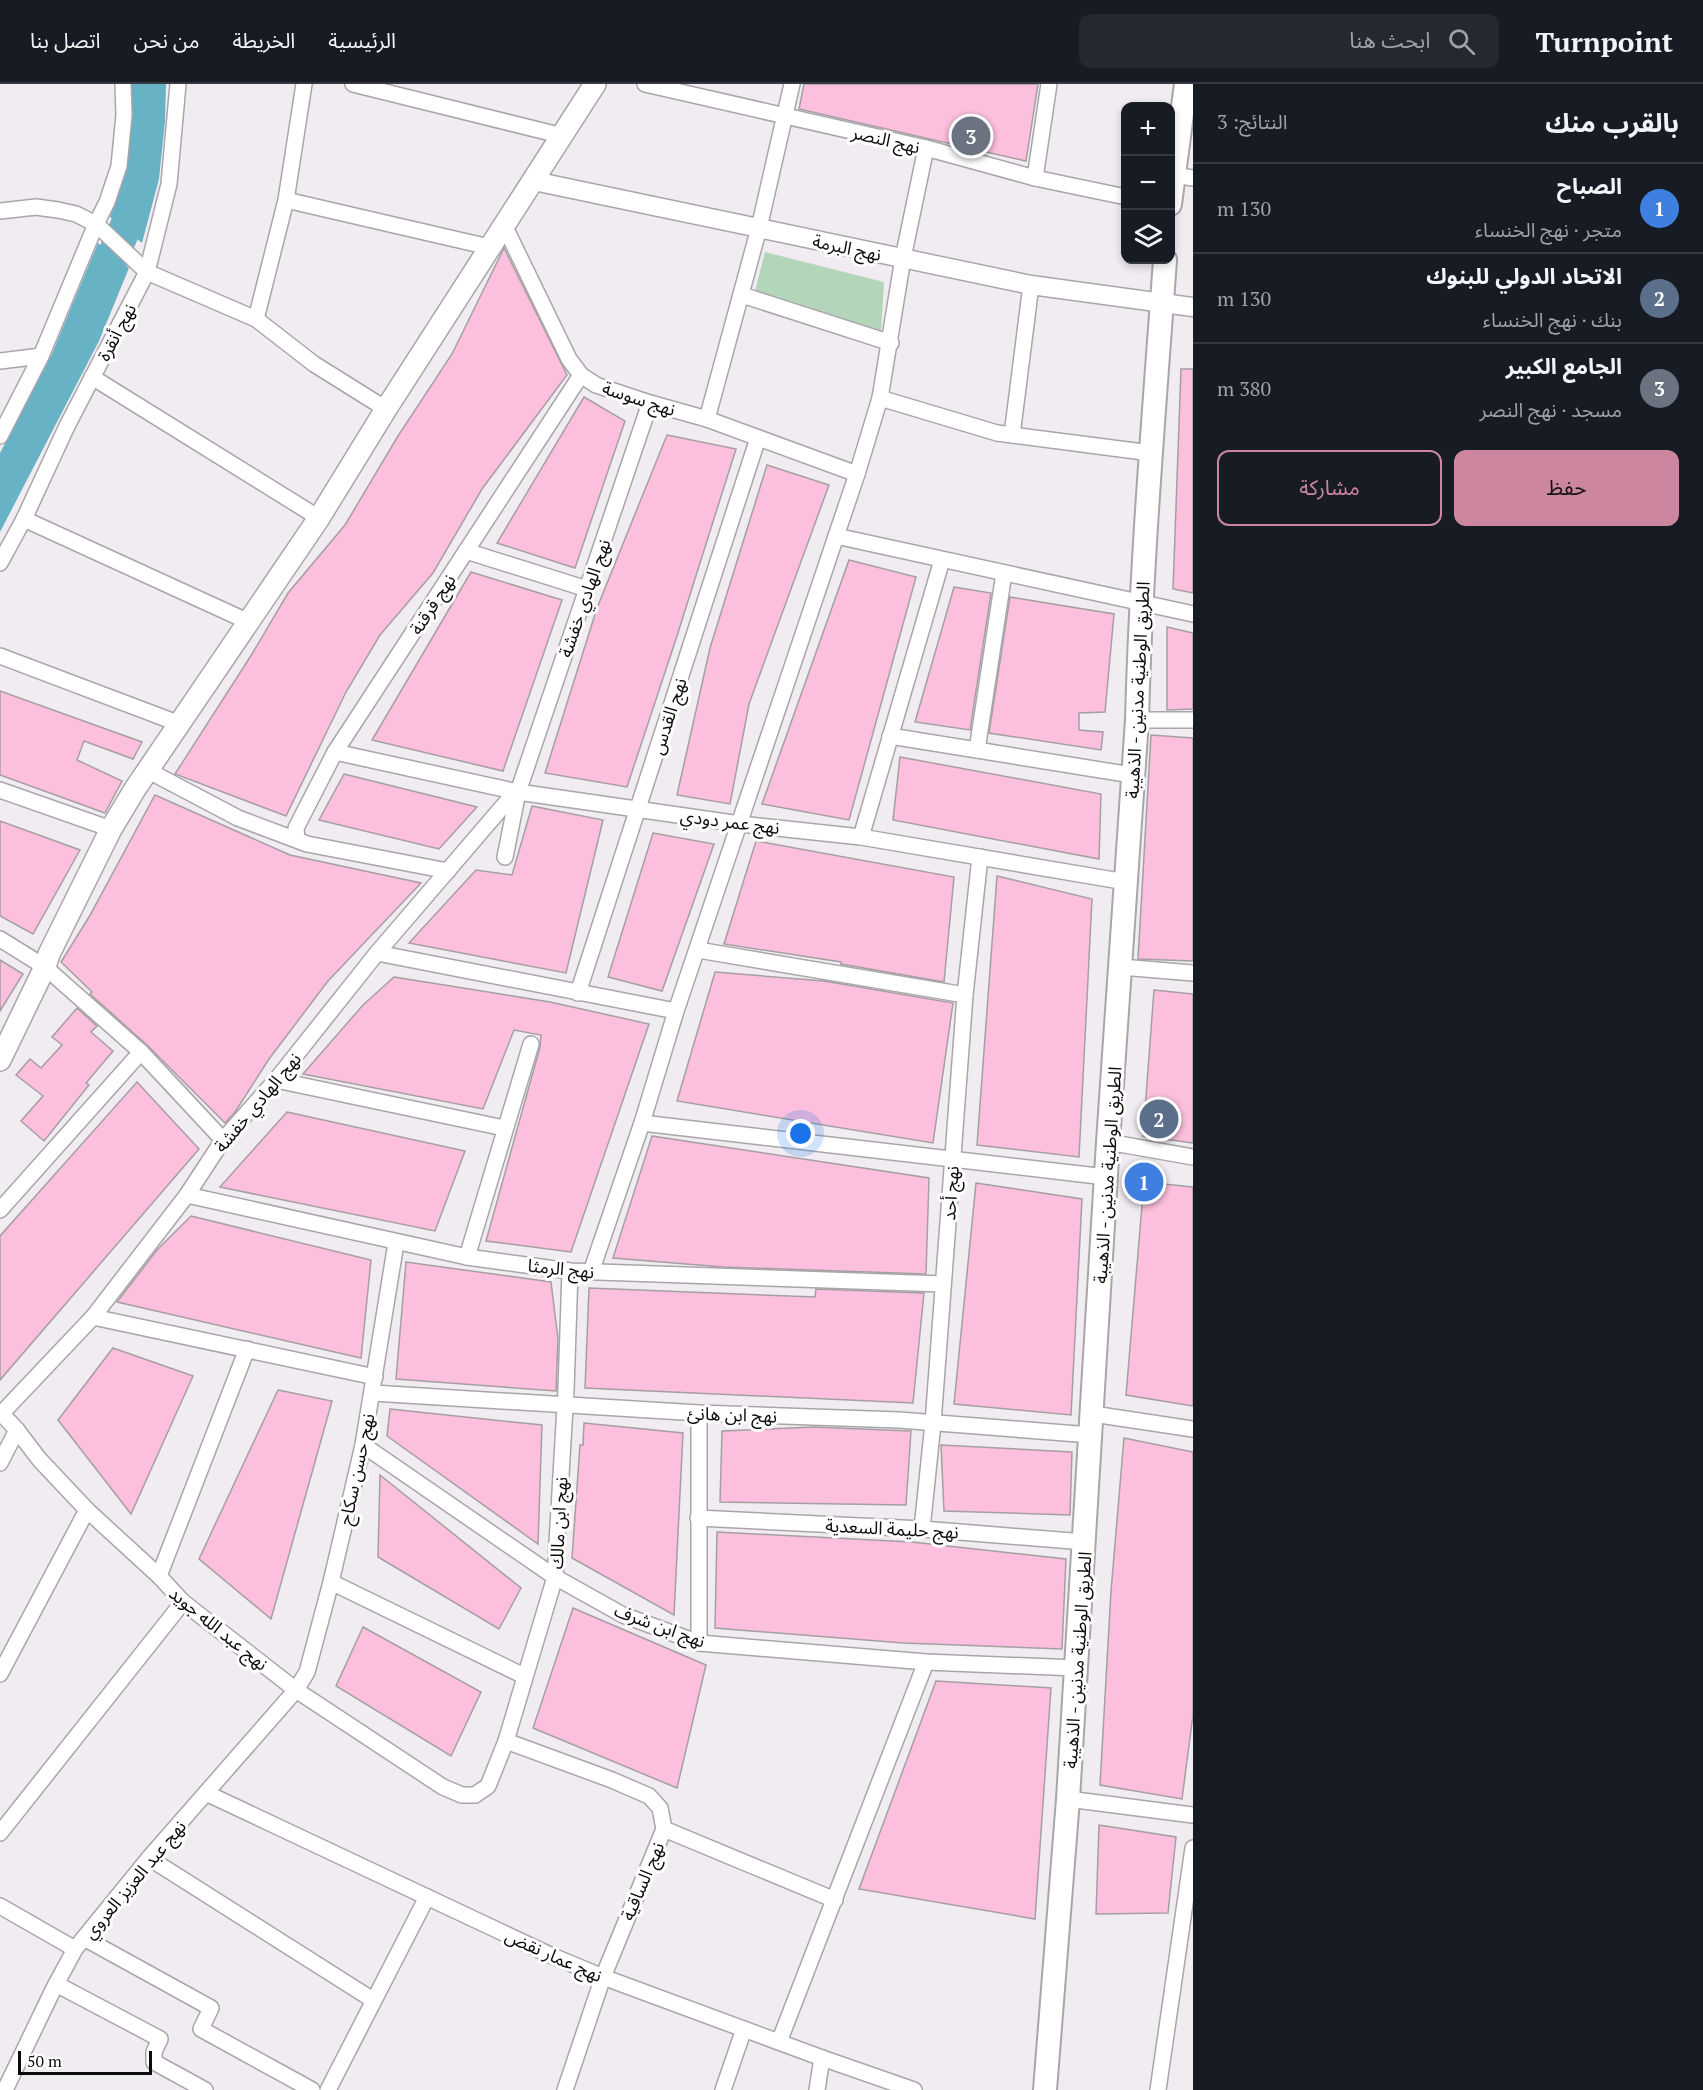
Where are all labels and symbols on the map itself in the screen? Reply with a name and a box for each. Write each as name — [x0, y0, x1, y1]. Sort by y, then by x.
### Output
pin: 3 — [952, 113, 990, 158]
street label: نهج النصر — [848, 119, 922, 160]
street label: نهج البرمة — [810, 228, 884, 268]
street label: نهج أنقرة — [91, 299, 143, 366]
street label: نهج سوسة — [599, 375, 679, 423]
street label: نهج الهادي خفشة — [553, 536, 618, 661]
street label: نهج قرقنة — [404, 569, 462, 640]
street label: الطريق الوطنية مدنين - الذهيبة — [1119, 581, 1155, 799]
street label: نهج القدس — [644, 675, 694, 758]
street label: نهج عمر دودي — [679, 803, 781, 841]
street label: نهج الهادي خفشة — [208, 1047, 308, 1158]
street label: الطريق الوطنية مدنين - الذهيبة — [1087, 1066, 1127, 1284]
pin: 2 — [1140, 1096, 1178, 1142]
your location — [786, 1119, 815, 1148]
pin: 1 — [1124, 1160, 1164, 1204]
street label: نهج أحد — [936, 1165, 966, 1221]
street label: نهج الرمثا — [526, 1253, 595, 1285]
street label: نهج ابن هانئ — [686, 1400, 778, 1430]
street label: نهج حسن سكاح — [332, 1411, 381, 1527]
street label: نهج ابن مالك — [544, 1476, 574, 1570]
street label: نهج حليمة السعدية — [825, 1513, 959, 1545]
street label: الطريق الوطنية مدنين - الذهيبة — [1057, 1551, 1097, 1769]
street label: نهج عبد الله جويد — [163, 1581, 273, 1677]
street label: نهج ابن شرف — [611, 1597, 709, 1654]
street label: نهج عبد العزيز العروي — [77, 1815, 192, 1945]
street label: نهج الساقية — [615, 1838, 671, 1925]
street label: نهج عمار نقض — [501, 1923, 606, 1989]
scale bar — [18, 2048, 152, 2076]

